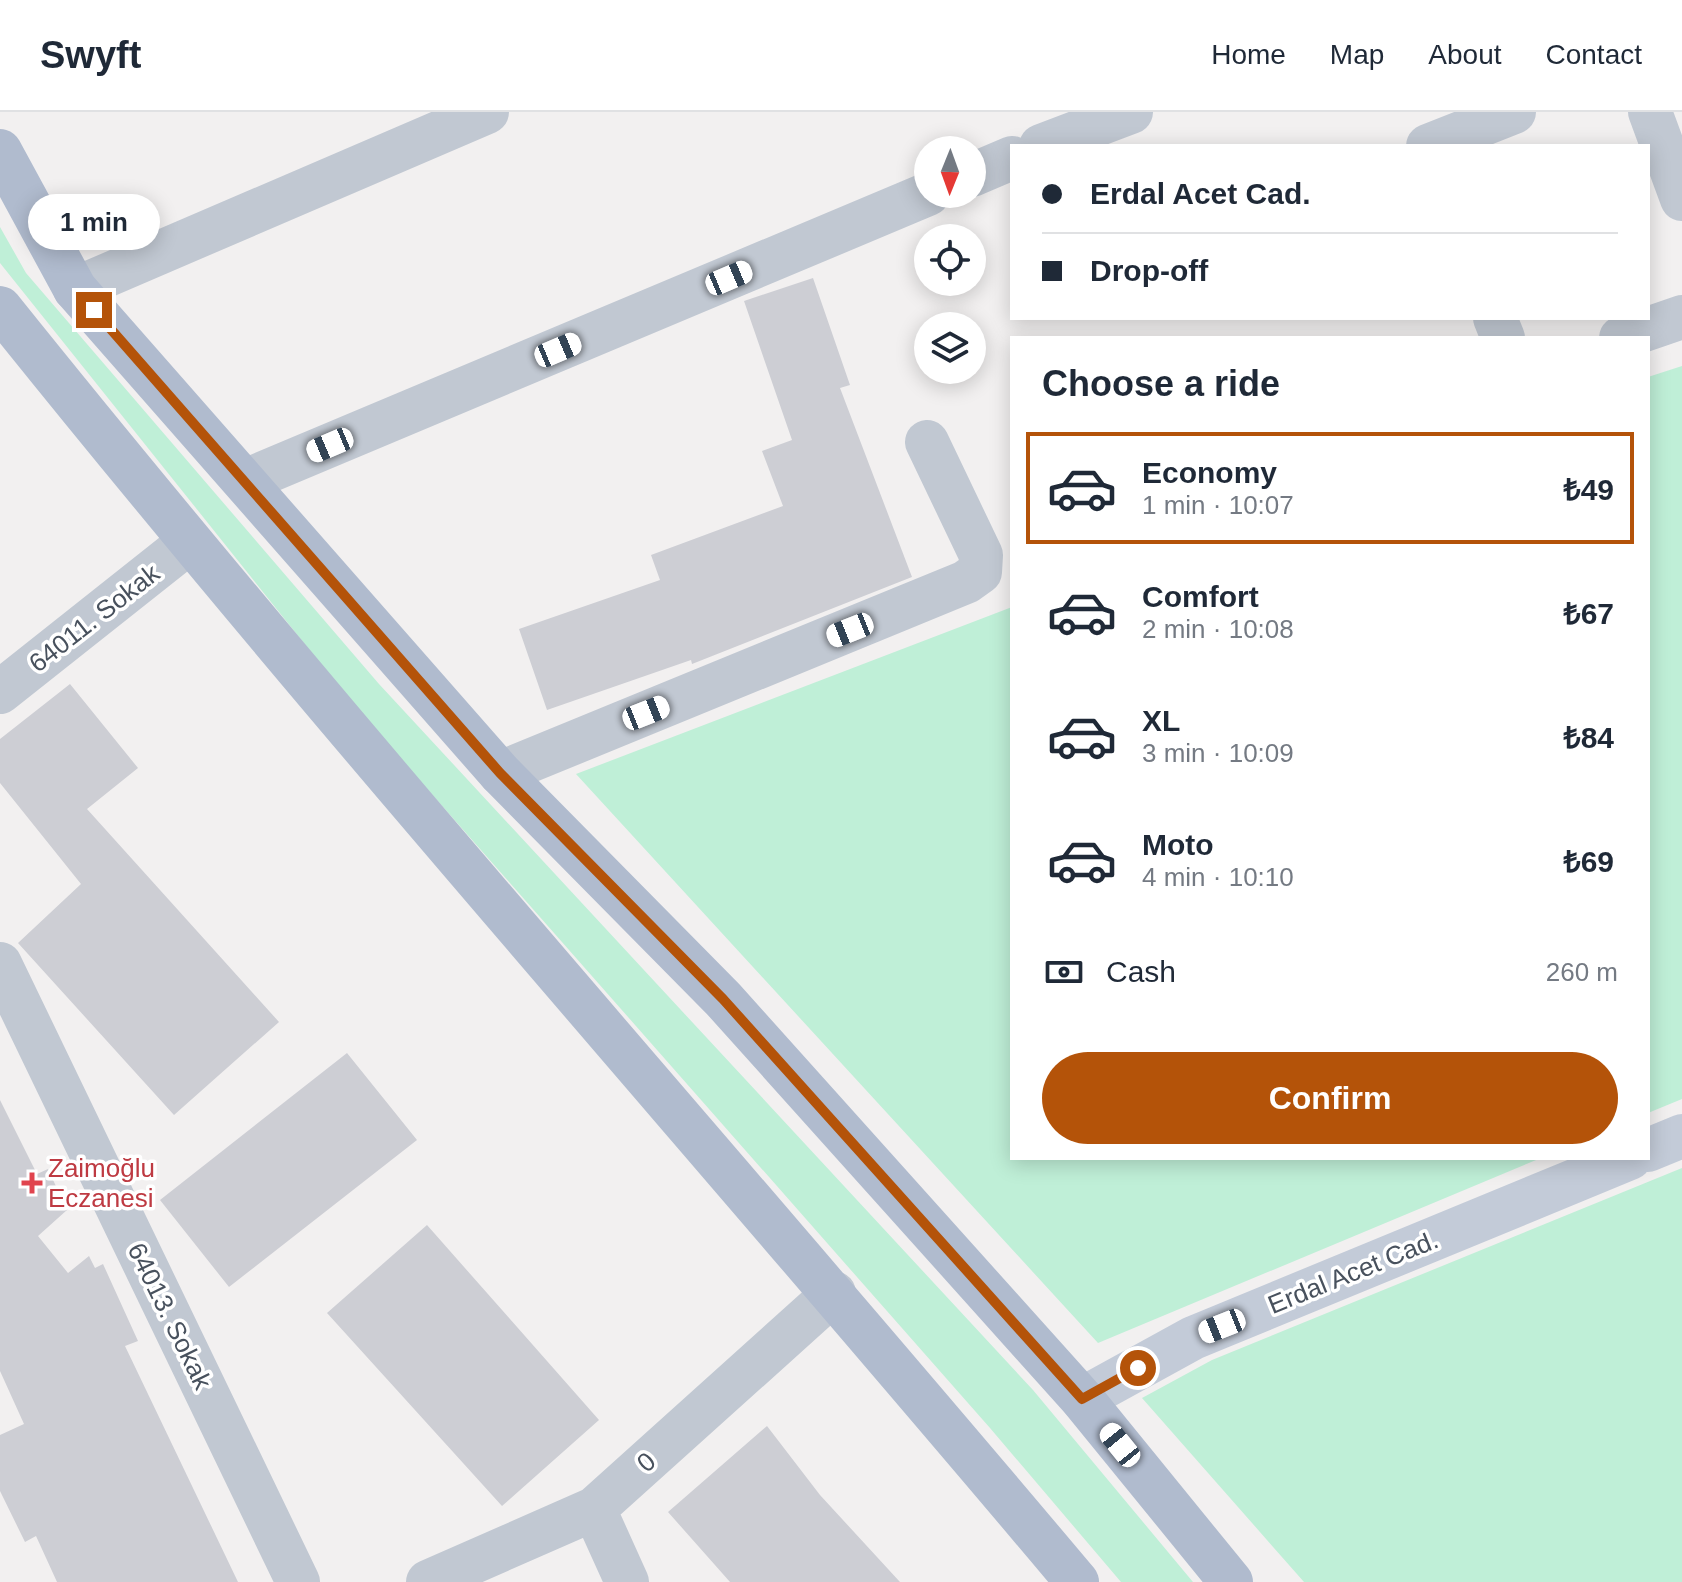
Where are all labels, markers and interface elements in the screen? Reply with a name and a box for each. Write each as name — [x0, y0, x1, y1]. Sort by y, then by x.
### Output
text: Swyft — [40, 34, 141, 76]
text: Home — [1211, 39, 1286, 70]
text: Map — [1330, 39, 1384, 70]
text: About — [1428, 39, 1502, 70]
text: Contact — [1546, 39, 1642, 70]
north arrow — [914, 136, 986, 208]
map controls — [914, 136, 986, 384]
text: Erdal Acet Cad. — [1090, 177, 1311, 210]
callout: 1 min — [28, 194, 160, 250]
text: 1 min — [60, 207, 128, 237]
button: locate — [914, 224, 986, 296]
text: Drop-off — [1090, 254, 1208, 287]
car — [702, 258, 756, 298]
route end — [76, 292, 112, 328]
button: layers — [914, 312, 986, 384]
car — [531, 330, 585, 370]
text: Choose a ride — [1042, 363, 1280, 404]
car — [303, 425, 357, 465]
icon: car — [1046, 452, 1118, 524]
text: Economy — [1142, 456, 1277, 489]
text: ₺49 — [1563, 473, 1614, 506]
text: 1 min · 10:07 — [1142, 490, 1294, 520]
street label: 64011. Sokak — [23, 557, 166, 678]
icon: car — [1046, 576, 1118, 648]
text: Comfort — [1142, 580, 1259, 613]
text: ₺67 — [1563, 597, 1614, 630]
car — [823, 610, 877, 650]
text: 2 min · 10:08 — [1142, 614, 1294, 644]
car — [619, 693, 673, 733]
icon: car — [1046, 700, 1118, 772]
text: XL — [1142, 704, 1180, 737]
text: ₺84 — [1563, 721, 1614, 754]
text: 3 min · 10:09 — [1142, 738, 1294, 768]
icon: car — [1046, 824, 1118, 896]
text: Moto — [1142, 828, 1214, 861]
text: ₺69 — [1563, 845, 1614, 878]
text: 4 min · 10:10 — [1142, 862, 1294, 892]
icon: cash — [1042, 950, 1086, 994]
text: Cash — [1106, 955, 1176, 988]
text: 260 m — [1546, 957, 1618, 987]
button: Confirm — [1042, 1052, 1618, 1144]
place label: Zaimoğlu Eczanesi — [48, 1153, 155, 1213]
marker: Zaimoğlu Eczanesi — [23, 1174, 41, 1192]
street label: Erdal Acet Cad. — [1264, 1224, 1442, 1320]
street label: 64013. Sokak — [122, 1238, 219, 1395]
car — [1195, 1306, 1249, 1346]
route start — [1120, 1350, 1156, 1386]
car — [1096, 1419, 1144, 1471]
street label: 0 — [631, 1446, 661, 1478]

